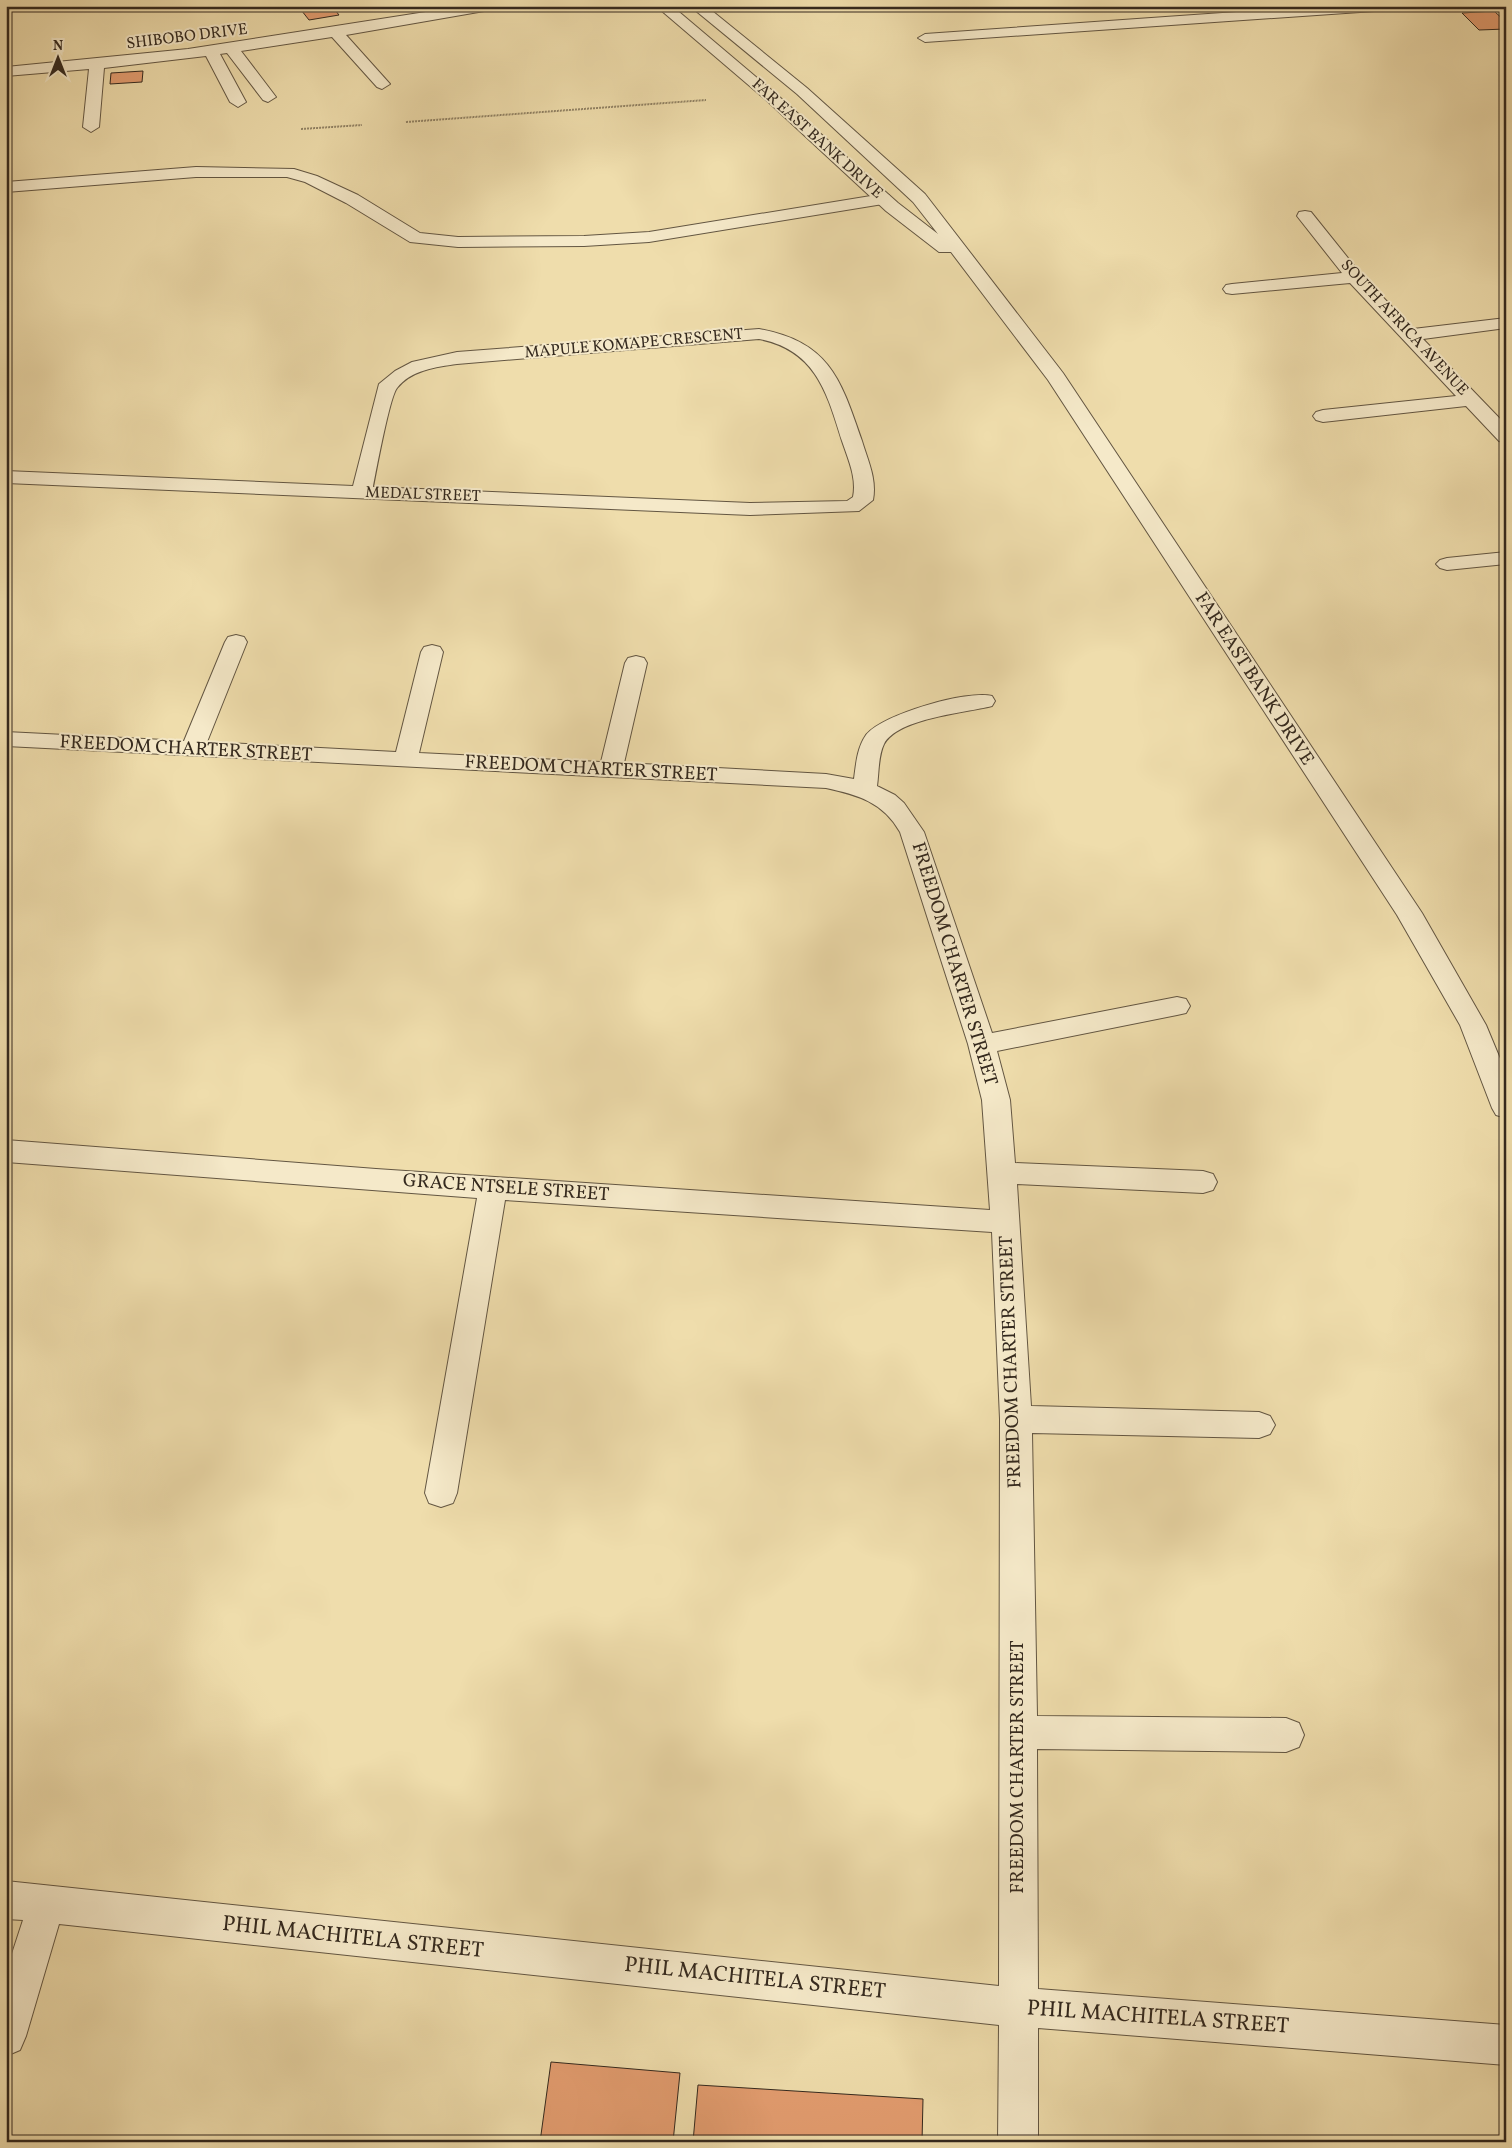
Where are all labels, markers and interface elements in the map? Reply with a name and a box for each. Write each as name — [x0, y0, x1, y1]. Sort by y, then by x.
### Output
street label: SHIBOBO DRIVE — [125, 19, 249, 55]
north arrow — [32, 32, 82, 82]
text: N — [53, 37, 63, 56]
street label: FAR EAST BANK DRIVE — [746, 74, 888, 204]
street label: SOUTH AFRICA AVENUE — [1335, 255, 1473, 401]
street label: MAPULE KOMAPE CRESCENT — [524, 323, 744, 365]
street label: MEDAL STREET — [365, 482, 481, 508]
street label: FAR EAST BANK DRIVE — [1188, 587, 1320, 771]
street label: FREEDOM CHARTER STREET — [59, 729, 313, 769]
street label: FREEDOM CHARTER STREET — [464, 749, 718, 789]
street label: FREEDOM CHARTER STREET — [905, 839, 1003, 1089]
street label: GRACE NTSELE STREET — [402, 1168, 610, 1208]
street label: FREEDOM CHARTER STREET — [994, 1235, 1028, 1489]
street label: FREEDOM CHARTER STREET — [1005, 1640, 1031, 1894]
street label: PHIL MACHITELA STREET — [221, 1909, 485, 1967]
street label: PHIL MACHITELA STREET — [623, 1950, 887, 2008]
street label: PHIL MACHITELA STREET — [1026, 1993, 1290, 2043]

